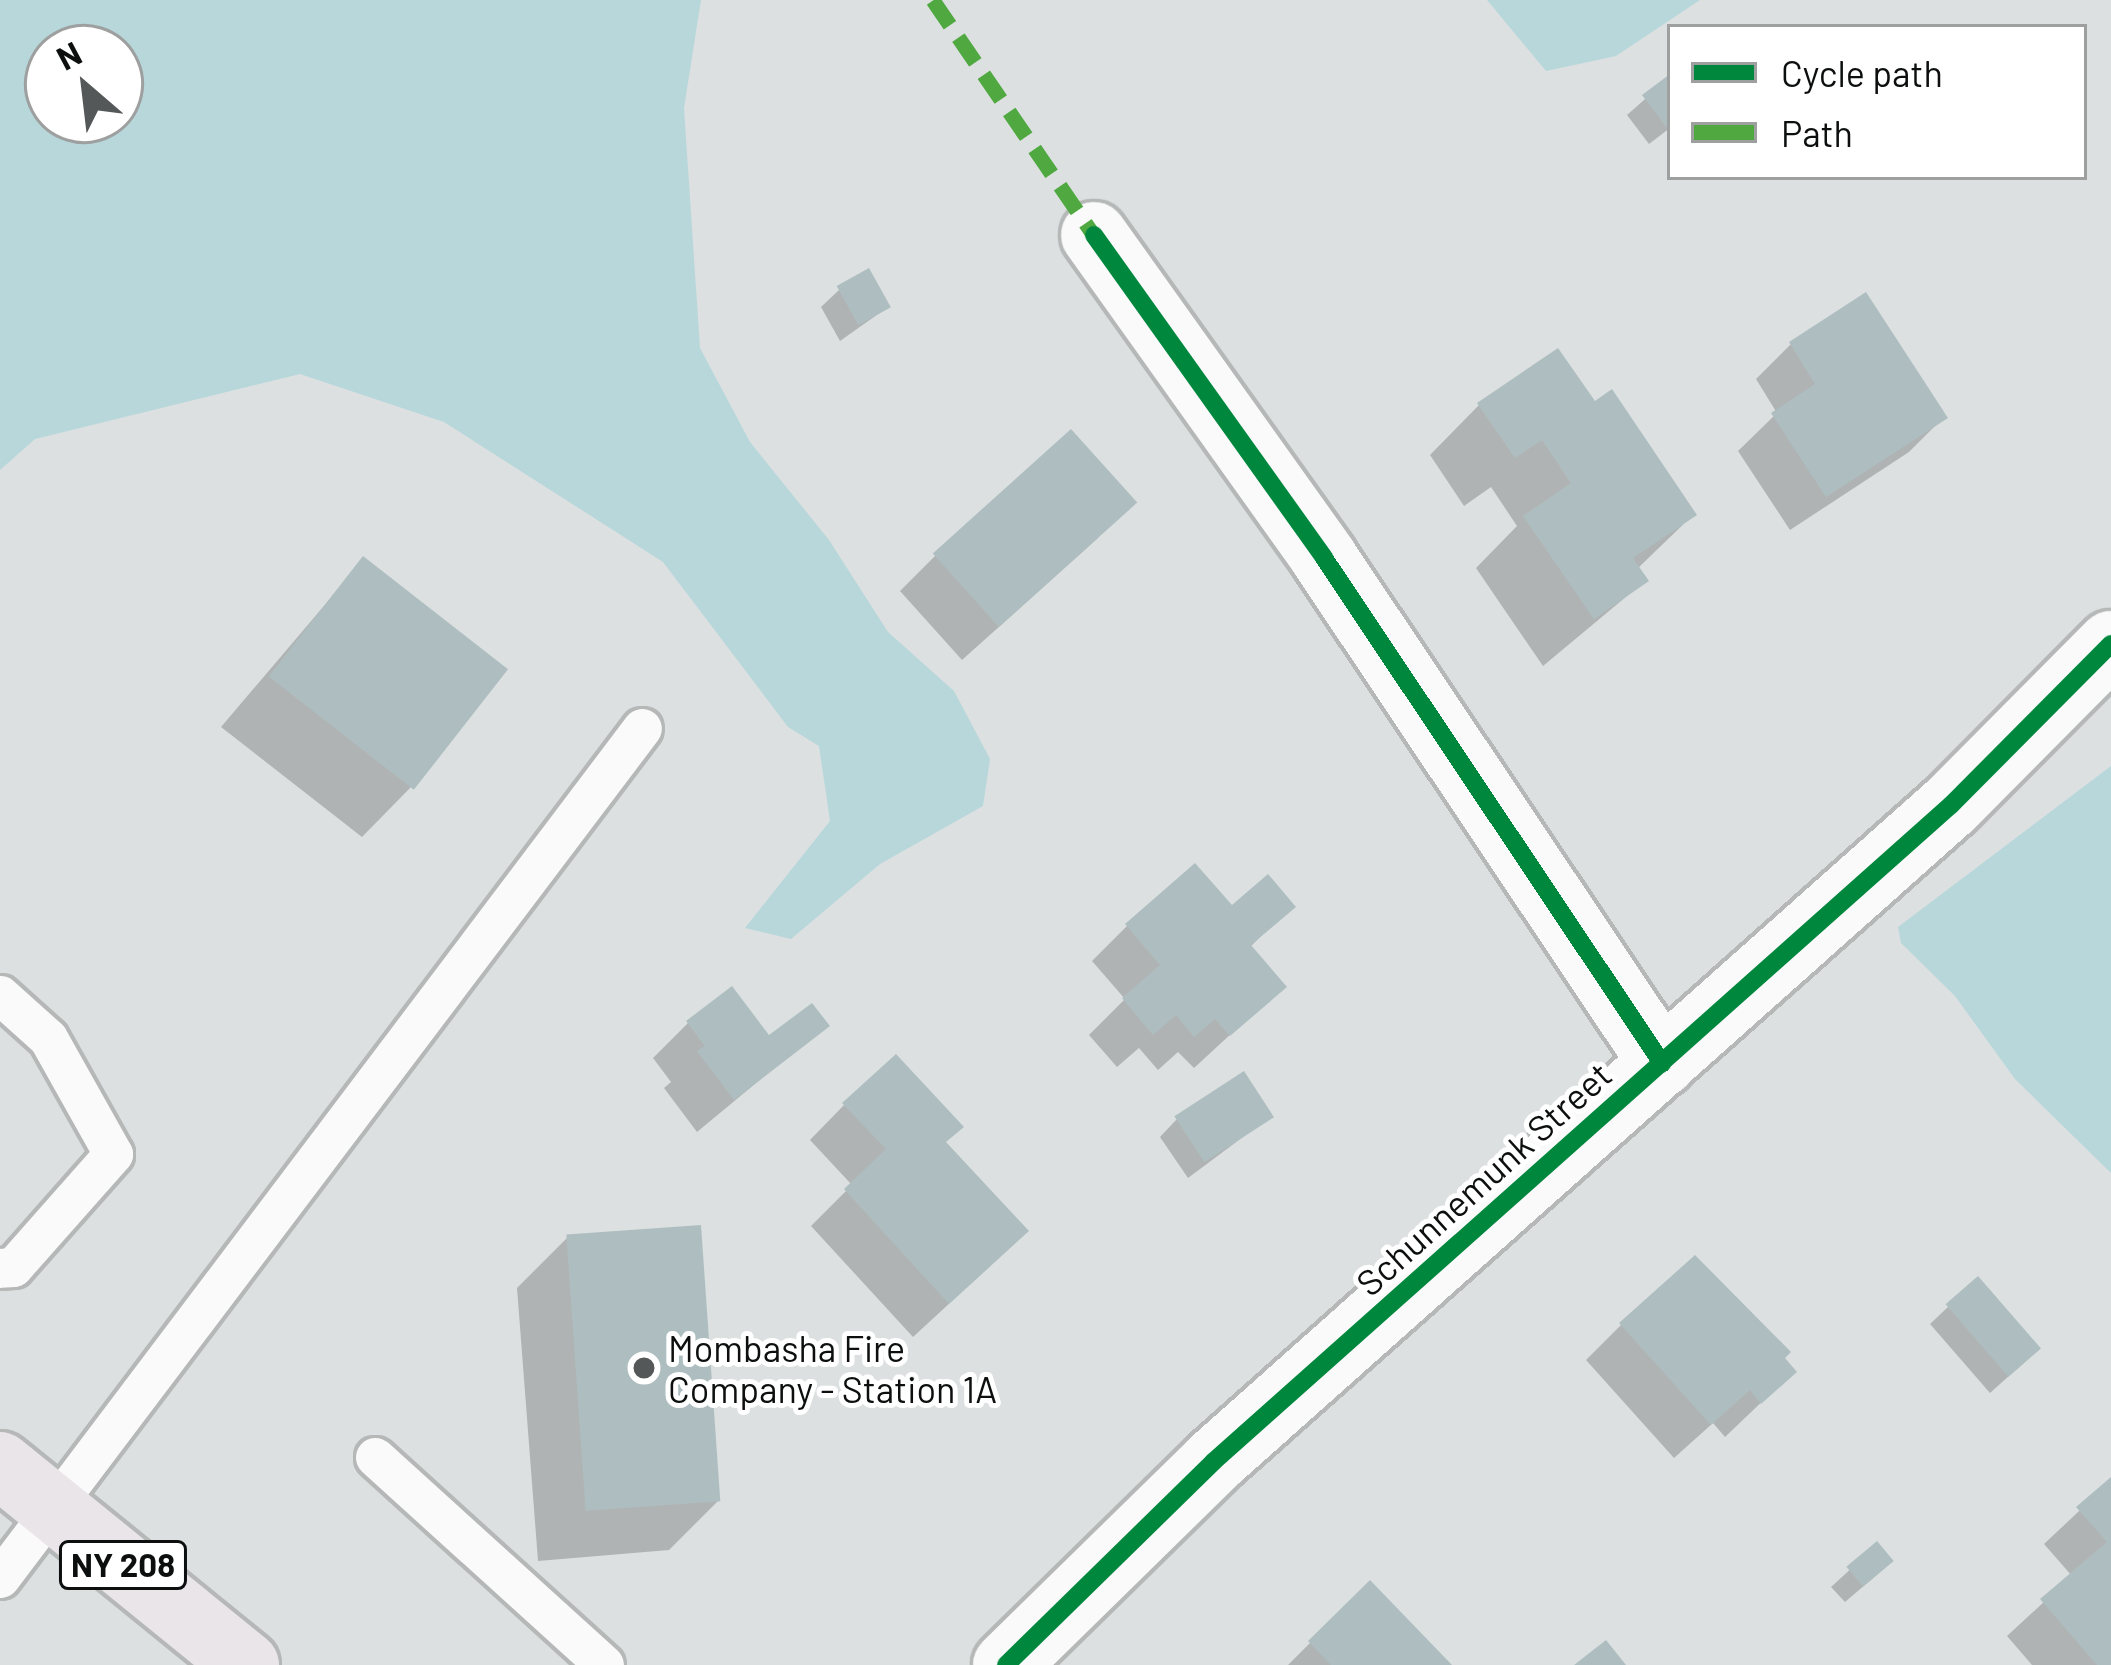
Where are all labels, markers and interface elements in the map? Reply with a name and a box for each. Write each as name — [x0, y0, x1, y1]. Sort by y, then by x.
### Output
north arrow — [24, 24, 144, 144]
legend — [1667, 24, 2087, 180]
text: N — [49, 32, 88, 78]
text: Cycle path — [1781, 51, 1943, 94]
text: Path — [1781, 111, 1853, 154]
street label: Schunnemunk Street — [1347, 1052, 1619, 1304]
place label: Mombasha Fire Company - Station 1A — [668, 1325, 997, 1410]
marker: Mombasha Fire Company - Station 1A — [631, 1355, 657, 1381]
road number: NY 208 — [57, 1538, 189, 1592]

